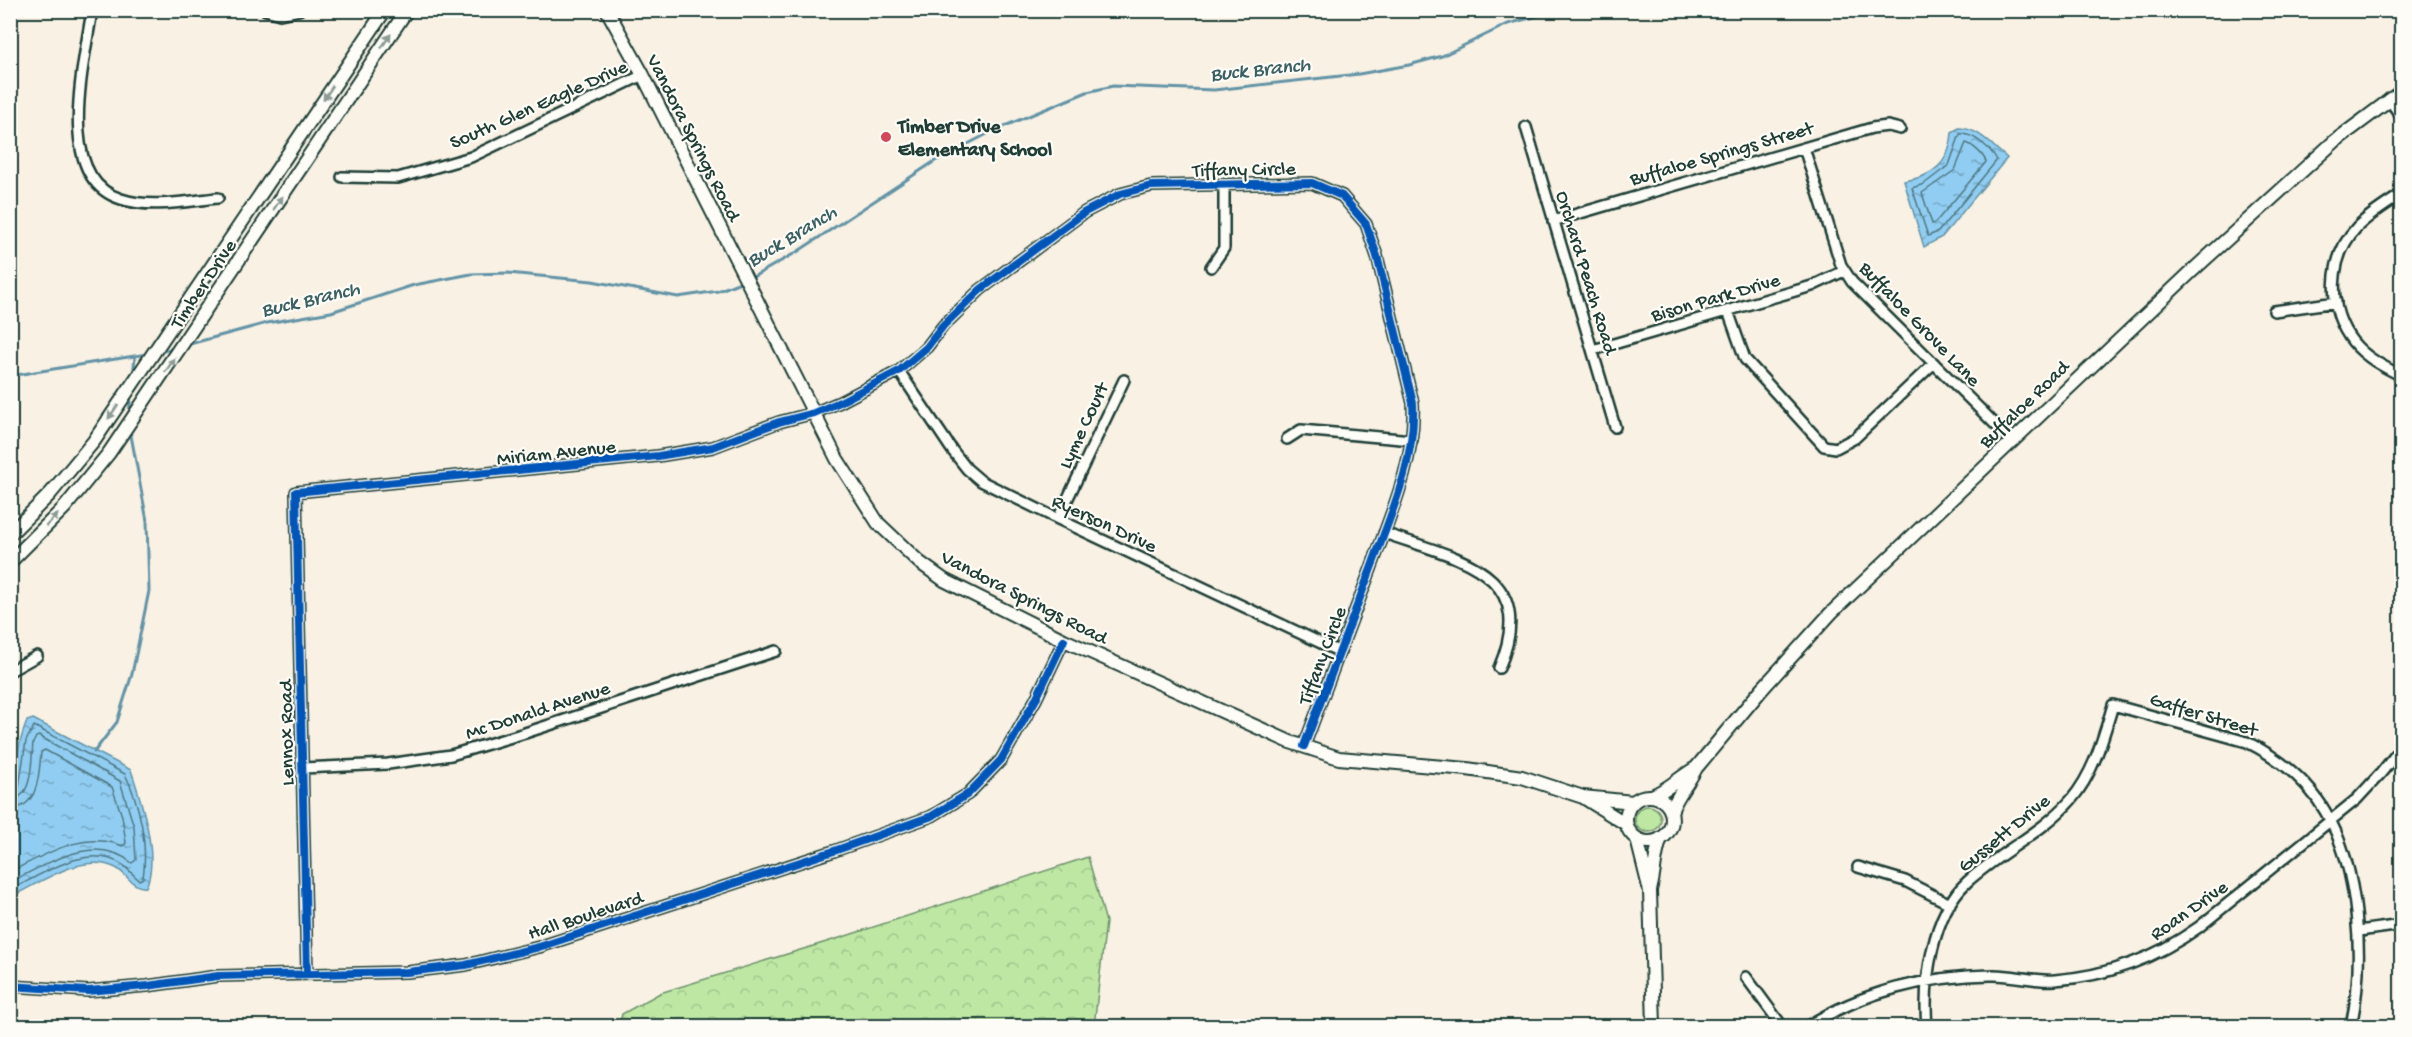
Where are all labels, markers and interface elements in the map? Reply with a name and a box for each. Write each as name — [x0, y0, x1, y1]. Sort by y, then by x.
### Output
one-way arrow — [380, 33, 391, 49]
street label: Vandora Springs Road — [639, 51, 745, 228]
water label: Buck Branch — [1209, 54, 1312, 89]
street label: South Glen Eagle Drive — [447, 56, 633, 156]
one-way arrow — [322, 85, 334, 101]
place label: Timber Drive Elementary School — [896, 117, 1053, 163]
street label: Buffaloe Springs Street — [1627, 118, 1818, 193]
marker: Timber Drive Elementary School — [879, 130, 893, 144]
street label: Tiffany Circle — [1191, 159, 1297, 184]
street label: Orchard Peach Road — [1549, 189, 1621, 360]
one-way arrow — [272, 196, 284, 212]
water label: Buck Branch — [743, 201, 843, 275]
street label: Timber Drive — [166, 235, 243, 335]
street label: Buffaloe Grove Lane — [1852, 257, 1985, 393]
street label: Bison Park Drive — [1648, 270, 1784, 329]
water label: Buck Branch — [259, 278, 363, 325]
street label: Buffaloe Road — [1975, 355, 2077, 455]
one-way arrow — [164, 357, 175, 374]
street label: Lyme Court — [1055, 378, 1116, 473]
one-way arrow — [108, 404, 119, 420]
street label: Miriam Avenue — [496, 437, 618, 472]
street label: Ryerson Drive — [1047, 491, 1160, 560]
one-way arrow — [44, 514, 58, 528]
street label: Vandora Springs Road — [935, 547, 1113, 652]
street label: Tiffany Circle — [1295, 603, 1354, 710]
street label: Lennox Road — [276, 677, 301, 786]
street label: Mc Donald Avenue — [463, 678, 614, 747]
street label: Gaffer Street — [2146, 689, 2261, 744]
street label: Gussett Drive — [1955, 790, 2056, 879]
street label: Roan Drive — [2147, 876, 2234, 947]
street label: Hall Boulevard — [526, 887, 649, 947]

